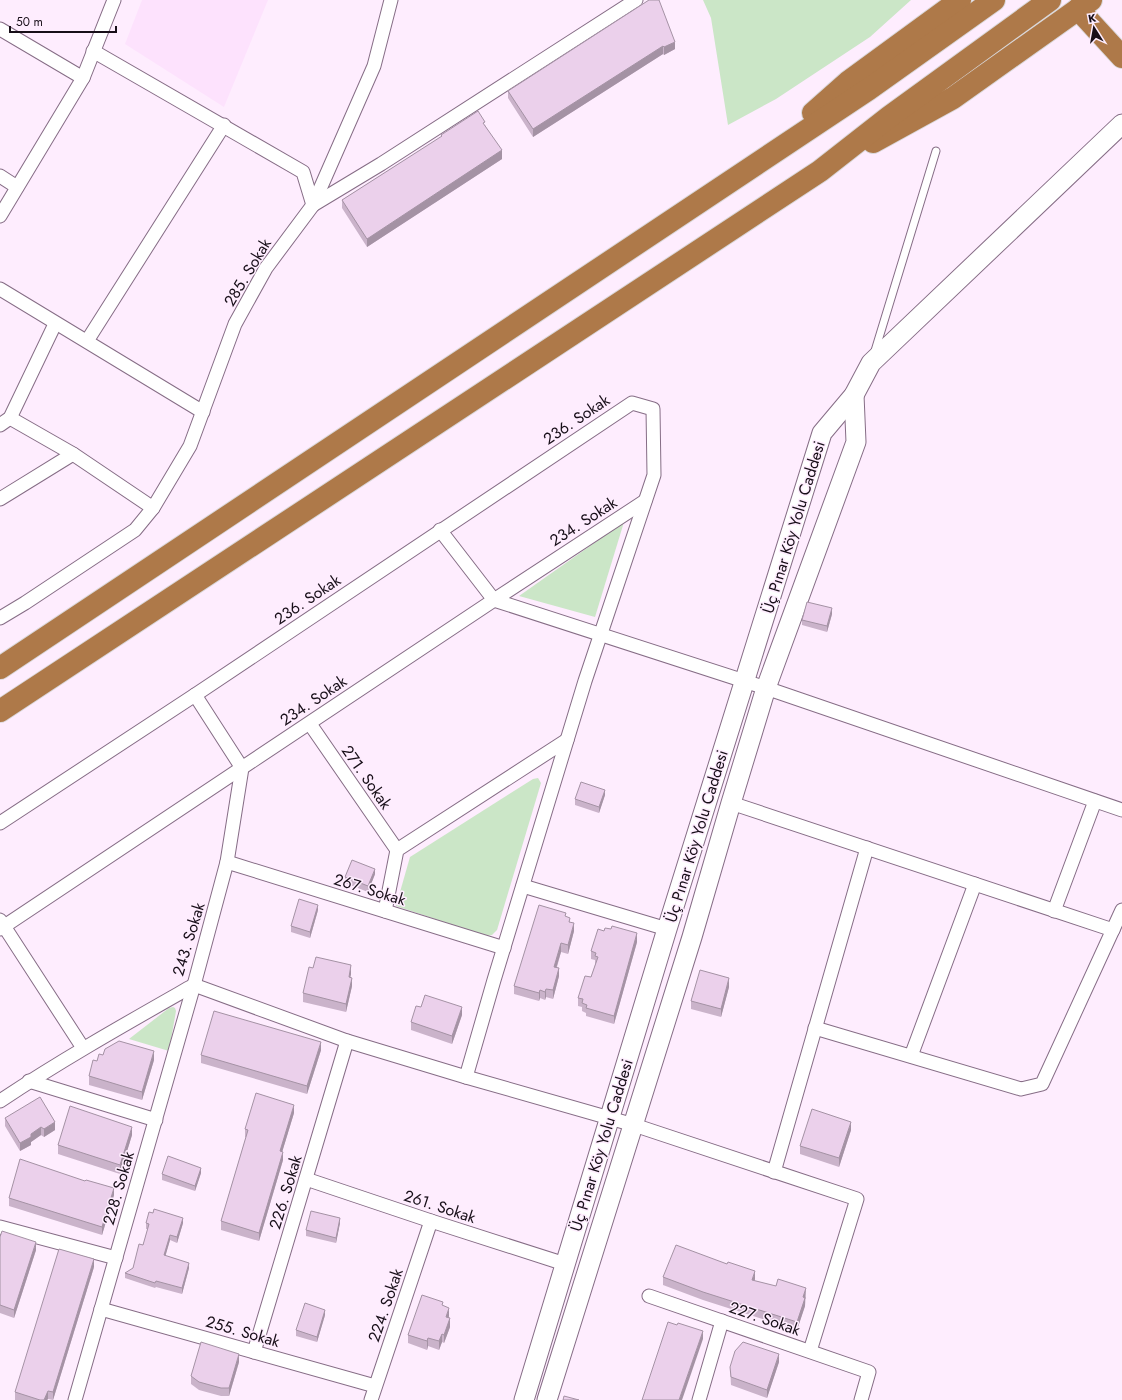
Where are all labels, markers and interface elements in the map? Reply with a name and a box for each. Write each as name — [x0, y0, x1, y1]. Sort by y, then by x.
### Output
scale bar — [10, 8, 116, 34]
north arrow — [1074, 8, 1114, 48]
text: K — [1087, 10, 1098, 27]
text: 50 m — [16, 13, 43, 31]
street label: 285. Sokak — [218, 233, 277, 311]
street label: 236. Sokak — [538, 388, 615, 450]
street label: Üç Pınar Köy Yolu Caddesi — [756, 438, 831, 616]
street label: 234. Sokak — [545, 491, 622, 552]
street label: 236. Sokak — [269, 568, 346, 630]
street label: 234. Sokak — [275, 669, 352, 731]
street label: 271. Sokak — [336, 741, 398, 815]
street label: Üç Pınar Köy Yolu Caddesi — [659, 747, 734, 925]
street label: 267. Sokak — [331, 868, 410, 912]
street label: 243. Sokak — [166, 899, 211, 979]
street label: Üç Pınar Köy Yolu Caddesi — [564, 1056, 639, 1234]
street label: 228. Sokak — [97, 1148, 140, 1228]
street label: 226. Sokak — [263, 1151, 308, 1232]
street label: 261. Sokak — [401, 1184, 480, 1229]
street label: 224. Sokak — [362, 1264, 409, 1345]
street label: 227. Sokak — [726, 1296, 804, 1342]
street label: 255. Sokak — [203, 1310, 283, 1353]

